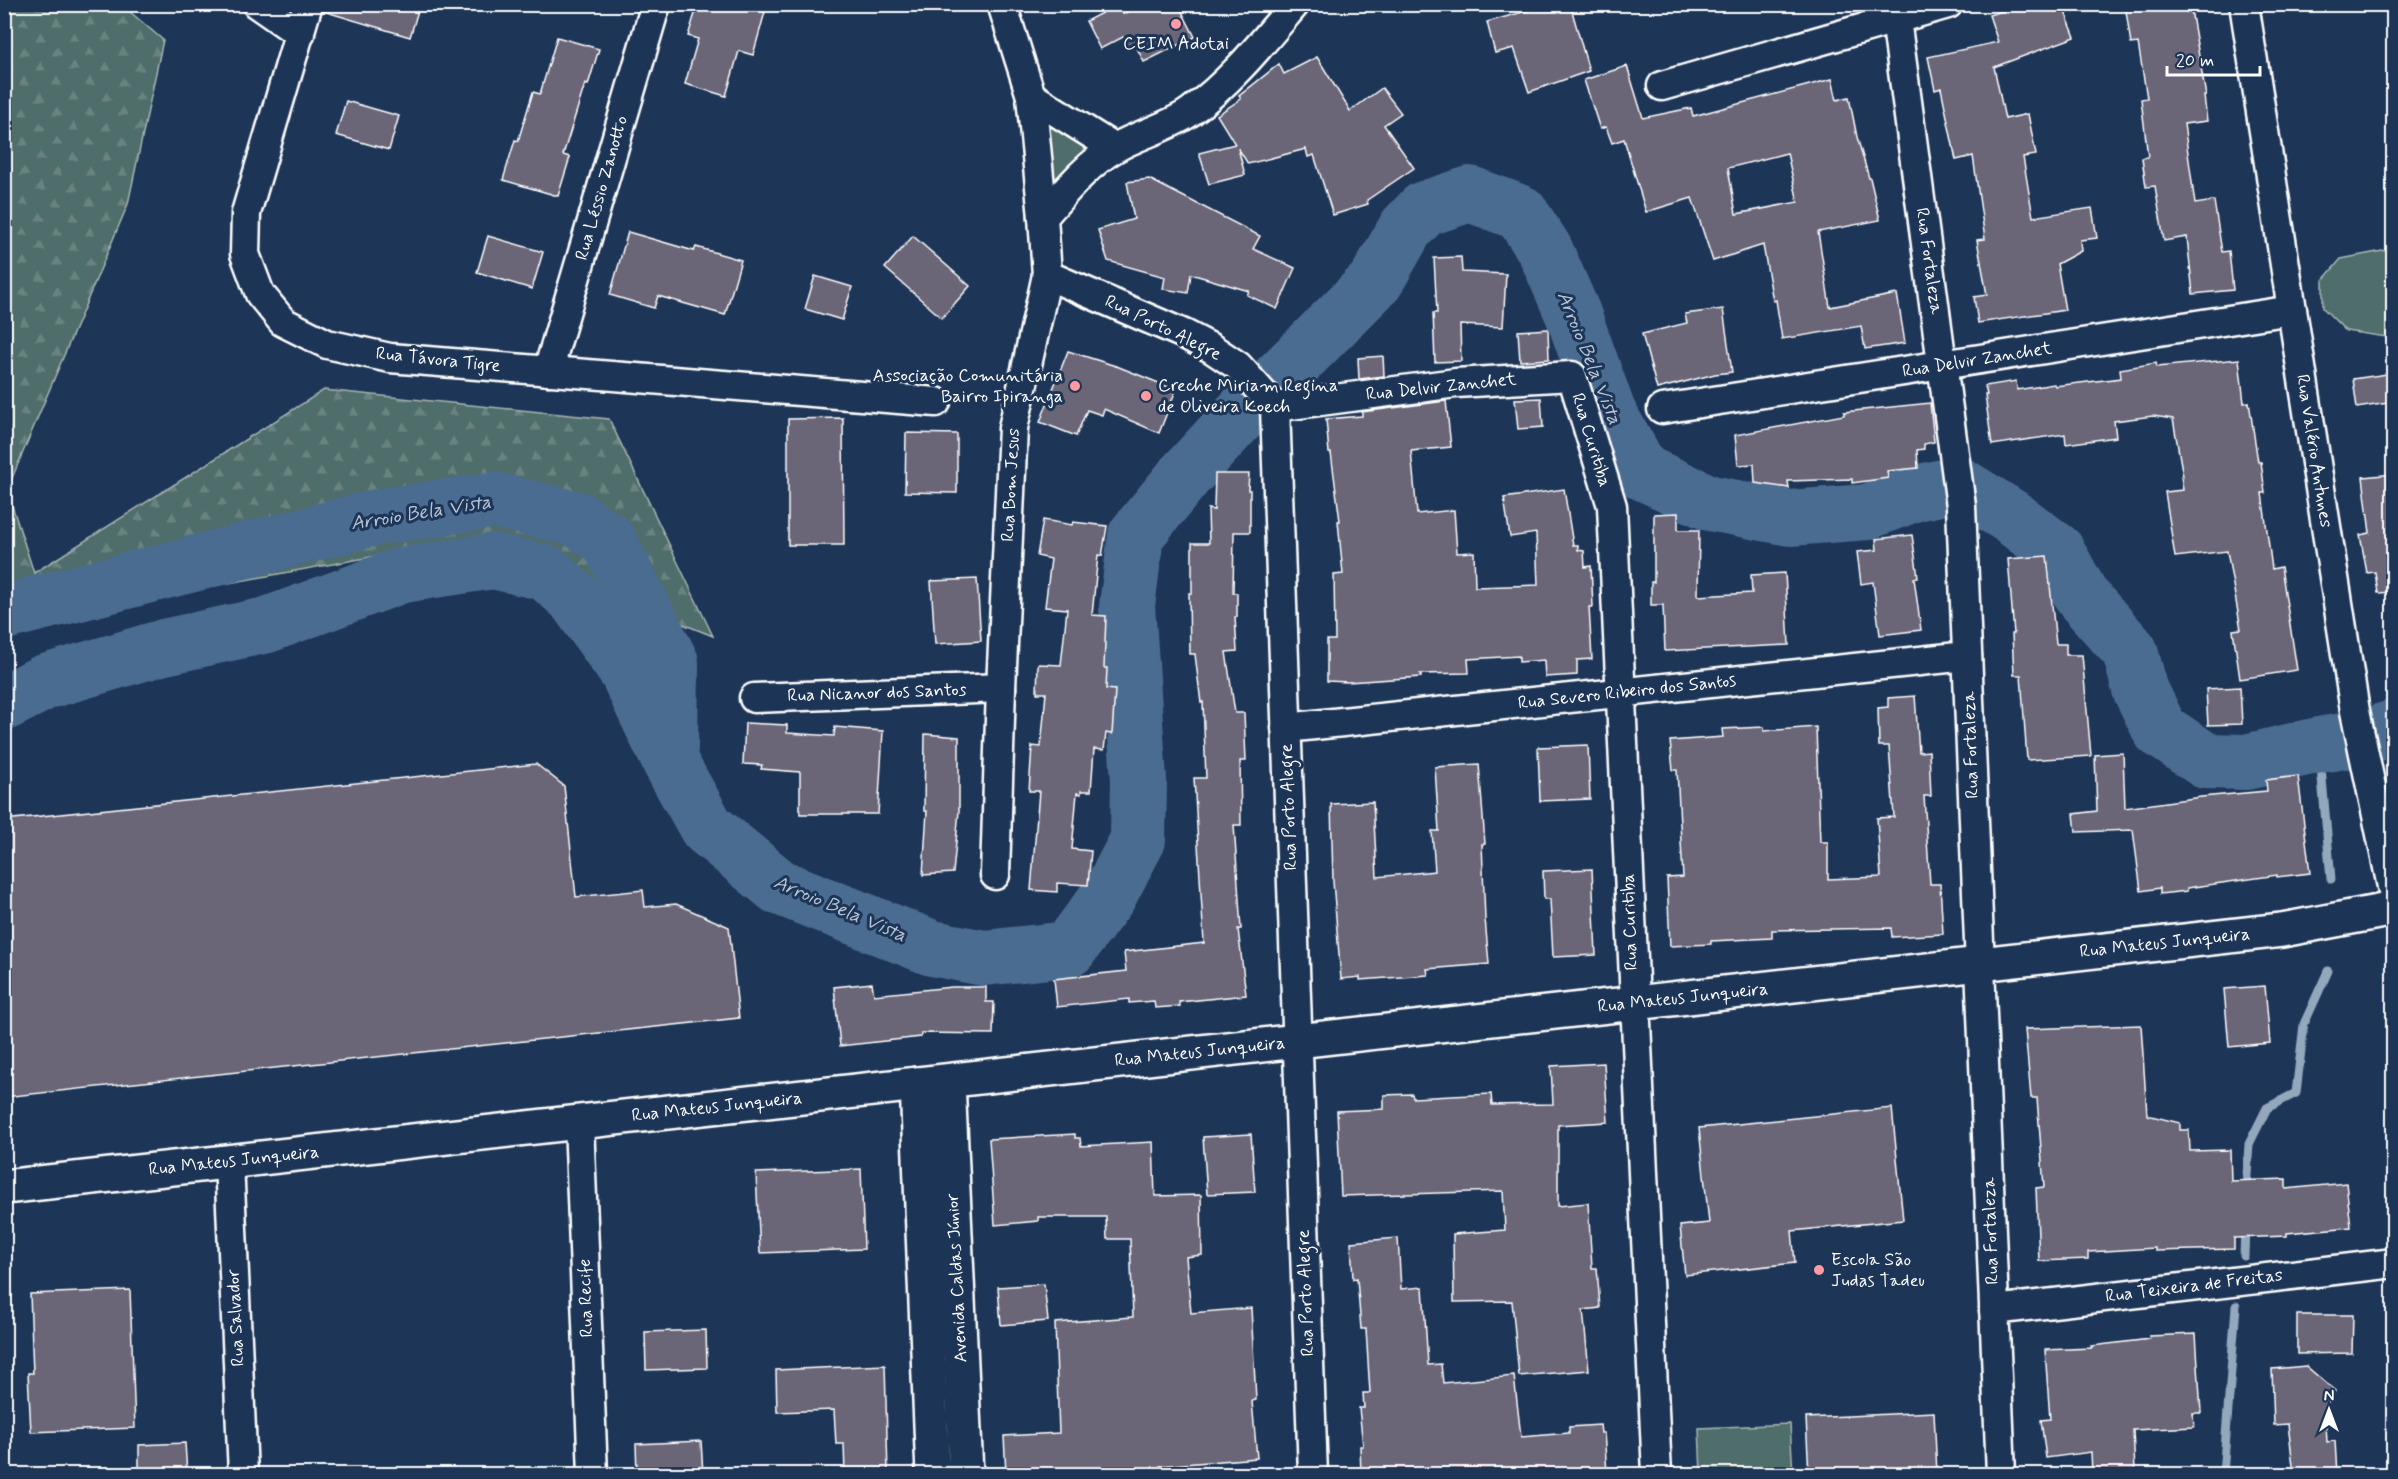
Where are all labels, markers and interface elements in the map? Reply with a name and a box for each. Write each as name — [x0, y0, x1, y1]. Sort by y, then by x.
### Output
marker: CEIM Adotai — [1169, 17, 1183, 31]
place label: CEIM Adotai — [1123, 32, 1229, 56]
scale bar — [2167, 39, 2260, 77]
text: 20 m — [2176, 49, 2214, 73]
street label: Rua Léssio Zanotto — [570, 113, 634, 263]
street label: Rua Fortaleza — [1910, 206, 1948, 316]
water label: Arroio Bela Vista — [1550, 287, 1628, 429]
street label: Rua Porto Alegre — [1100, 289, 1225, 368]
street label: Rua Delvir Zanchet — [1900, 336, 2054, 384]
street label: Rua Távora Tigre — [374, 342, 502, 378]
place label: Associação Comunitária Bairro Ipiranga — [873, 364, 1063, 409]
street label: Rua Delvir Zanchet — [1365, 367, 1518, 407]
street label: Rua Valério Antunes — [2290, 373, 2338, 529]
place label: Creche Miriam Regina de Oliveira Koech — [1158, 374, 1338, 419]
marker: Associação Comunitária Bairro Ipiranga — [1068, 379, 1082, 393]
marker: Creche Miriam Regina de Oliveira Koech — [1139, 389, 1153, 403]
street label: Rua Curitiba — [1565, 390, 1617, 490]
street label: Rua Bom Jesus — [996, 428, 1026, 542]
water label: Arroio Bela Vista — [349, 489, 493, 537]
street label: Rua Severo Ribeiro dos Santos — [1517, 669, 1737, 715]
street label: Rua Nicanor dos Santos — [787, 678, 967, 708]
street label: Rua Fortaleza — [1957, 691, 1985, 799]
street label: Rua Porto Alegre — [1275, 743, 1305, 871]
water label: Arroio Bela Vista — [769, 869, 911, 949]
street label: Rua Curitiba — [1616, 873, 1644, 971]
street label: Rua Mateus Junqueira — [2079, 922, 2251, 964]
street label: Rua Mateus Junqueira — [1597, 977, 1769, 1019]
street label: Rua Mateus Junqueira — [1114, 1031, 1286, 1073]
street label: Rua Mateus Junqueira — [631, 1086, 803, 1128]
street label: Rua Mateus Junqueira — [148, 1140, 320, 1182]
street label: Rua Fortaleza — [1977, 1177, 2005, 1285]
street label: Avenida Caldas Júnior — [941, 1192, 973, 1363]
street label: Rua Porto Alegre — [1292, 1229, 1322, 1357]
place label: Escola São Judas Tadeu — [1831, 1248, 1925, 1293]
street label: Rua Recife — [573, 1258, 599, 1338]
marker: Escola São Judas Tadeu — [1812, 1263, 1826, 1277]
street label: Rua Teixeira de Freitas — [2104, 1263, 2284, 1309]
street label: Rua Salvador — [221, 1268, 251, 1367]
north arrow — [2299, 1380, 2359, 1440]
text: N — [2324, 1386, 2334, 1407]

